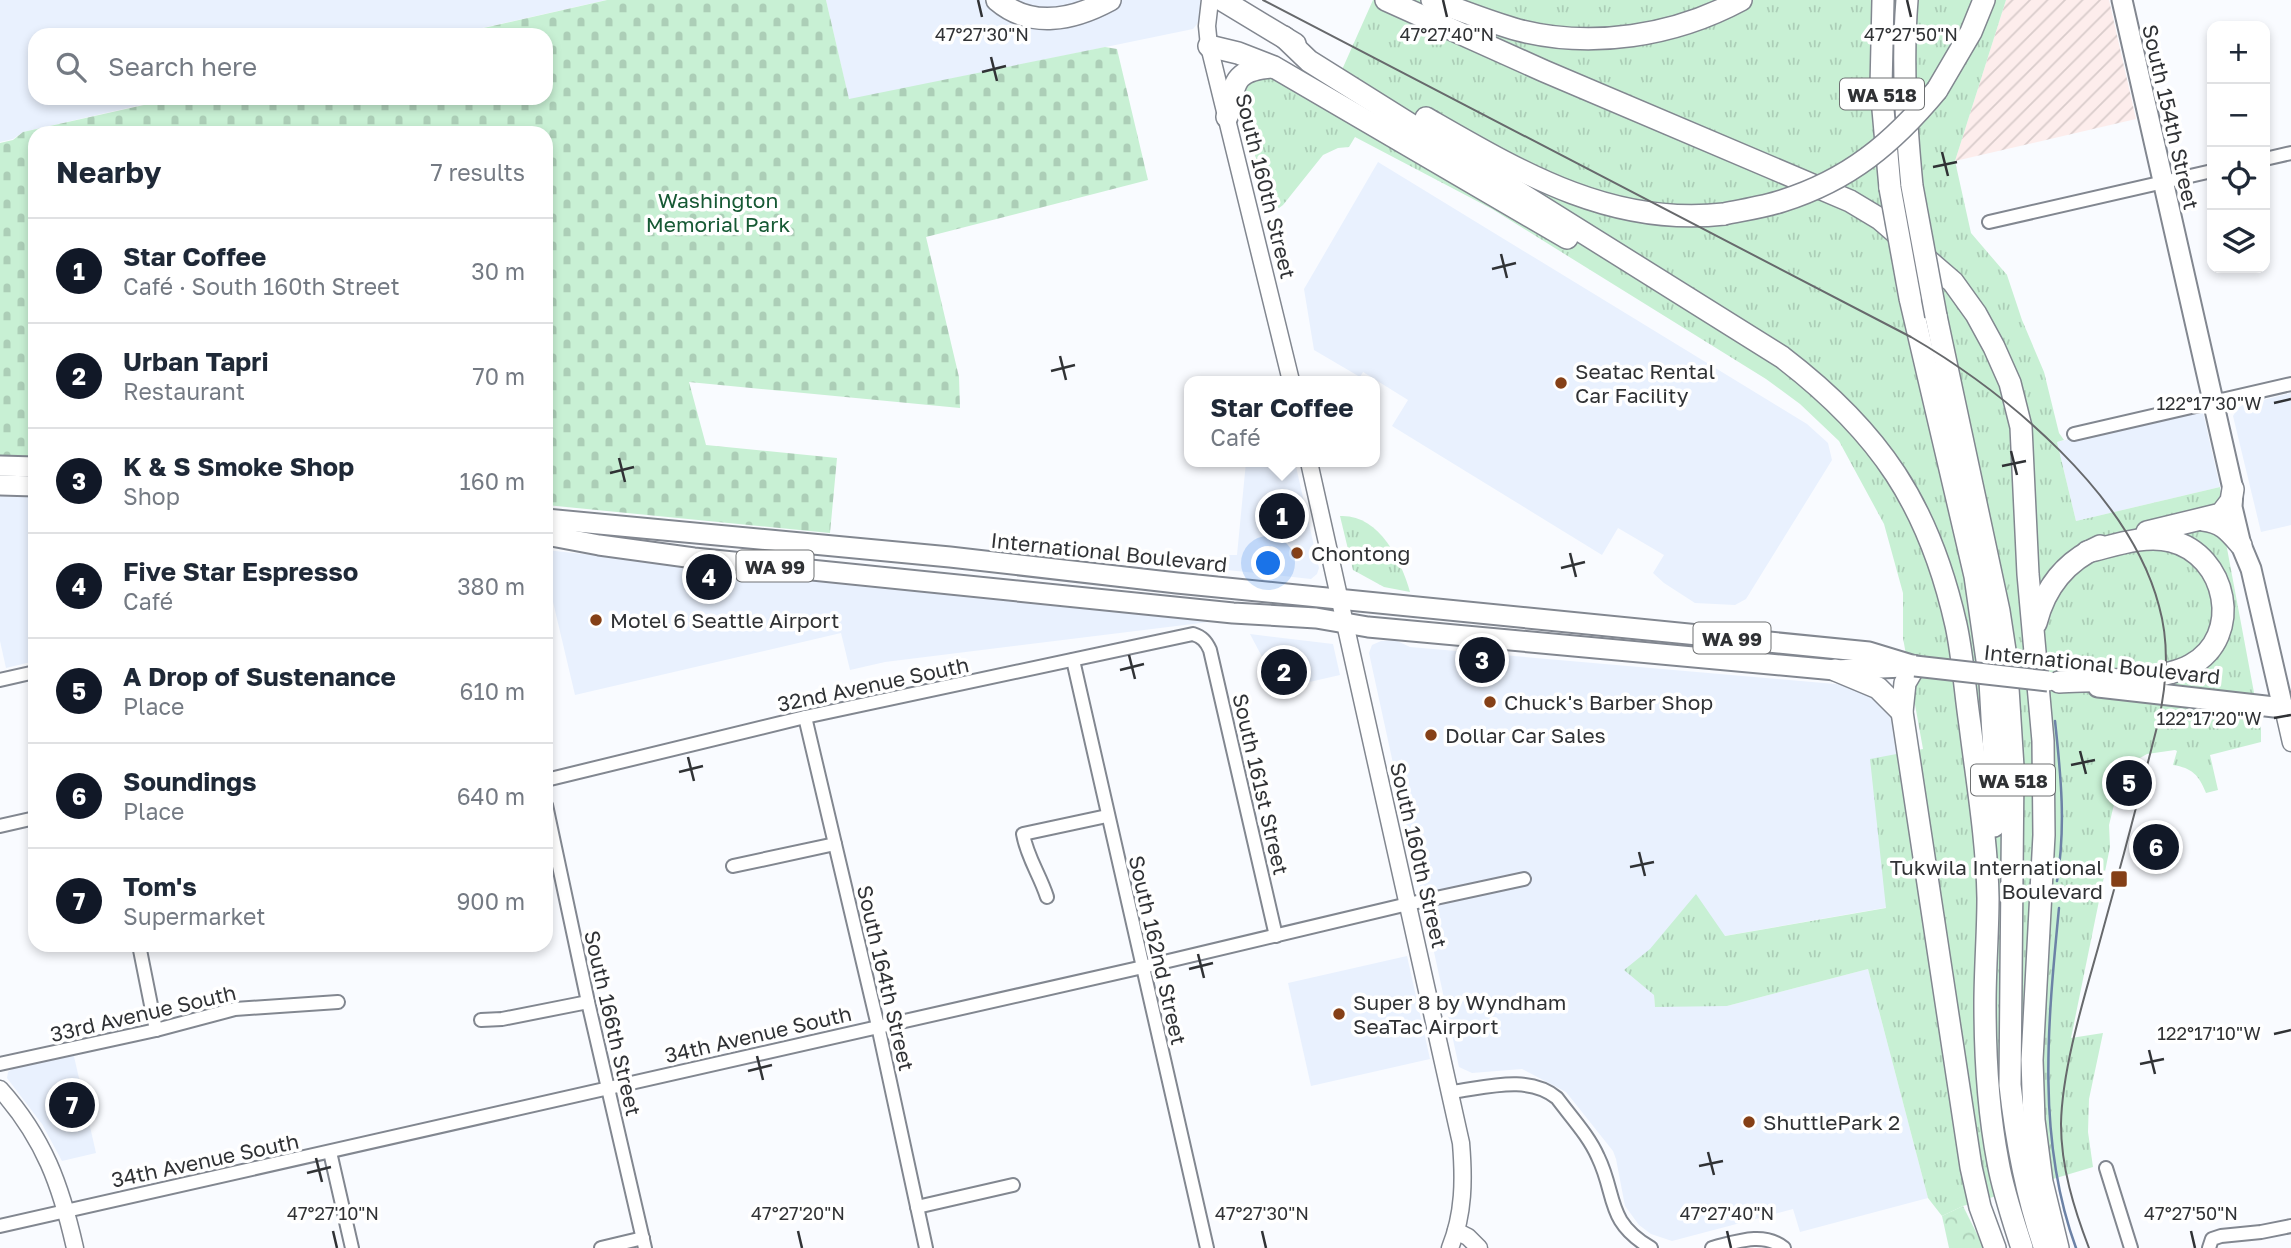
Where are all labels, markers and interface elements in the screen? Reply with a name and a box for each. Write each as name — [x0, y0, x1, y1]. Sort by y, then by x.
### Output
map controls — [2207, 21, 2270, 273]
button: + — [2207, 21, 2270, 84]
street label: South 154th Street — [2137, 22, 2205, 212]
text: 47°27'30"N — [935, 23, 1029, 45]
text: 47°27'40"N — [1400, 23, 1494, 45]
text: 47°27'50"N — [1864, 23, 1958, 45]
search box — [28, 28, 553, 105]
icon: search — [52, 48, 90, 86]
text: Search here — [108, 51, 257, 82]
road number: WA 518 — [1840, 78, 1924, 110]
button: − — [2207, 84, 2270, 147]
street label: South 160th Street — [1230, 91, 1302, 281]
button: locate — [2207, 147, 2270, 210]
text: Nearby — [56, 154, 161, 190]
text: 7 results — [431, 158, 525, 186]
park label: Washington Memorial Park — [646, 187, 790, 237]
button: layers — [2207, 210, 2270, 273]
text: Star Coffee — [123, 241, 266, 272]
text: 1 — [73, 257, 85, 285]
text: 30 m — [471, 257, 525, 285]
text: Café · South 160th Street — [123, 272, 400, 300]
text: Urban Tapri — [123, 346, 269, 377]
place label: Seatac Rental Car Facility — [1575, 358, 1715, 408]
text: 2 — [72, 362, 86, 390]
text: 70 m — [472, 362, 525, 390]
marker: Seatac Rental Car Facility — [1553, 375, 1569, 391]
popup — [1184, 376, 1380, 467]
text: Restaurant — [123, 377, 245, 405]
text: Star Coffee — [1210, 392, 1354, 423]
text: 122°17'30"W — [2156, 392, 2262, 414]
text: Café — [1210, 423, 1261, 451]
text: K & S Smoke Shop — [123, 451, 354, 482]
text: 3 — [72, 467, 86, 495]
text: 160 m — [460, 467, 525, 495]
text: Shop — [123, 482, 180, 510]
pin: 1 — [1259, 490, 1305, 542]
street label: International Boulevard — [990, 527, 1228, 577]
place label: Chontong — [1311, 540, 1410, 566]
marker: Chontong — [1289, 545, 1305, 561]
your location — [1251, 546, 1285, 580]
pin: 4 — [686, 551, 732, 603]
road number: WA 99 — [736, 551, 814, 582]
text: Five Star Espresso — [123, 556, 358, 587]
text: 4 — [72, 572, 86, 600]
text: 380 m — [457, 572, 525, 600]
text: Café — [123, 587, 173, 615]
place label: Motel 6 Seattle Airport — [610, 607, 839, 633]
marker: Motel 6 Seattle Airport — [588, 612, 604, 628]
road number: WA 99 — [1694, 622, 1770, 653]
pin: 3 — [1459, 634, 1505, 686]
street label: International Boulevard — [1983, 639, 2221, 689]
pin: 2 — [1261, 646, 1307, 698]
street label: 32nd Avenue South — [775, 651, 971, 717]
text: A Drop of Sustenance — [123, 661, 396, 692]
text: 5 — [72, 677, 86, 705]
text: 610 m — [460, 677, 525, 705]
place label: Chuck's Barber Shop — [1504, 689, 1713, 715]
street label: South 161st Street — [1227, 691, 1295, 877]
text: Place — [123, 692, 184, 720]
marker: Chuck's Barber Shop — [1482, 694, 1498, 710]
text: 122°17'20"W — [2156, 707, 2262, 729]
place label: Dollar Car Sales — [1445, 722, 1606, 748]
marker: Dollar Car Sales — [1423, 727, 1439, 743]
pin: 5 — [2106, 757, 2152, 809]
street label: South 160th Street — [1385, 760, 1453, 950]
road number: WA 518 — [1971, 764, 2055, 796]
text: Soundings — [123, 766, 257, 797]
text: 6 — [72, 782, 86, 810]
text: 640 m — [457, 782, 525, 810]
text: Place — [123, 797, 184, 825]
pin: 6 — [2133, 821, 2179, 873]
street label: South 162nd Street — [1124, 853, 1192, 1047]
place label: Tukwila International Boulevard — [1890, 854, 2103, 904]
marker: Tukwila International Boulevard — [2109, 869, 2129, 889]
text: Tom's — [123, 871, 197, 902]
street label: South 164th Street — [852, 883, 920, 1073]
text: 7 — [73, 887, 85, 915]
text: 900 m — [456, 887, 525, 915]
text: Supermarket — [123, 902, 266, 930]
street label: South 166th Street — [579, 928, 647, 1118]
street label: 33rd Avenue South — [47, 979, 239, 1047]
place label: Super 8 by Wyndham SeaTac Airport — [1353, 989, 1566, 1039]
street label: 34th Avenue South — [662, 1000, 854, 1068]
marker: Super 8 by Wyndham SeaTac Airport — [1331, 1006, 1347, 1022]
text: 122°17'10"W — [2157, 1022, 2261, 1044]
pin: 7 — [49, 1079, 95, 1131]
place label: ShuttlePark 2 — [1763, 1109, 1900, 1135]
marker: ShuttlePark 2 — [1741, 1114, 1757, 1130]
street label: 34th Avenue South — [109, 1127, 301, 1193]
text: 47°27'10"N — [287, 1202, 379, 1224]
text: 47°27'20"N — [751, 1202, 845, 1224]
text: 47°27'30"N — [1215, 1202, 1309, 1224]
text: 47°27'40"N — [1680, 1202, 1774, 1224]
text: 47°27'50"N — [2144, 1202, 2238, 1224]

